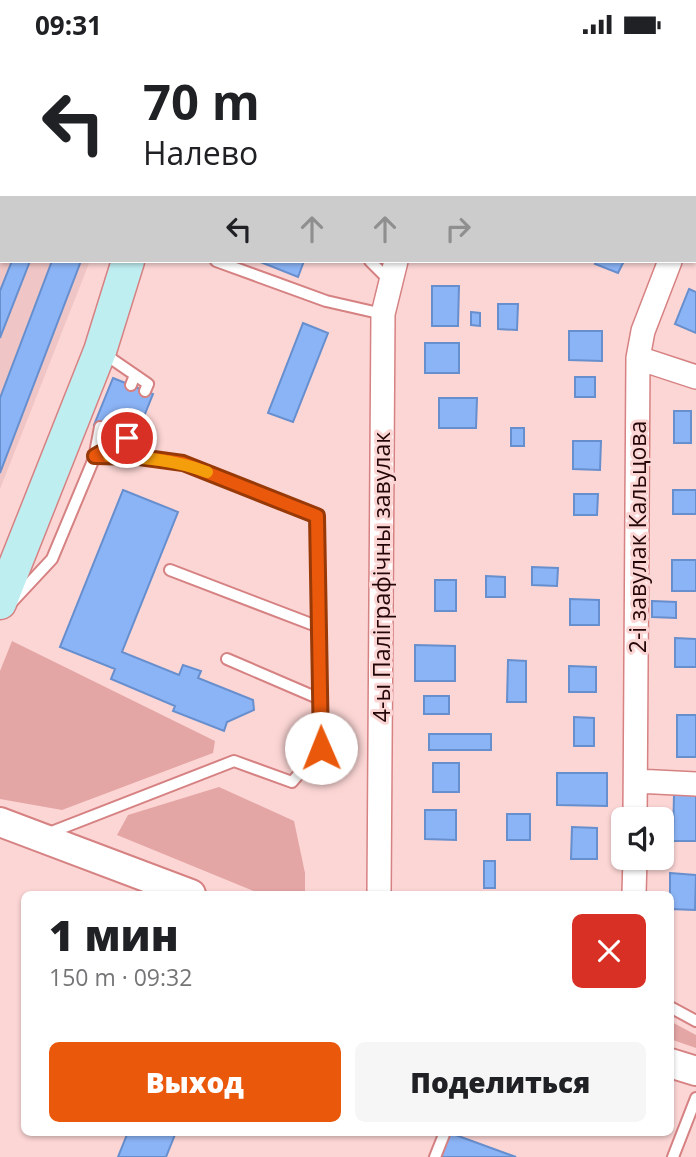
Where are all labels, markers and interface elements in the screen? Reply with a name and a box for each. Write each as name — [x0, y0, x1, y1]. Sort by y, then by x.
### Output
text: 09:31 — [35, 7, 102, 43]
text: 70 m — [143, 68, 260, 134]
icon: left — [28, 77, 119, 168]
text: Налево — [143, 131, 258, 174]
icon: left — [220, 210, 258, 248]
icon: ahead — [293, 210, 331, 248]
icon: ahead — [366, 210, 404, 248]
icon: right — [439, 210, 477, 248]
pin — [97, 408, 157, 468]
icon: arrive — [108, 419, 146, 457]
street label: 2-і завулак Кальцова — [621, 421, 653, 653]
street label: 4-ы Паліграфічны завулак — [365, 432, 397, 722]
position arrow — [284, 711, 358, 785]
map controls — [611, 807, 674, 870]
button: sound — [611, 807, 674, 870]
text: 1 мин — [49, 906, 179, 963]
button: close — [572, 914, 646, 988]
text: 150 m · 09:32 — [49, 961, 192, 993]
button: Выход — [49, 1042, 341, 1122]
button: Поделиться — [355, 1042, 646, 1122]

